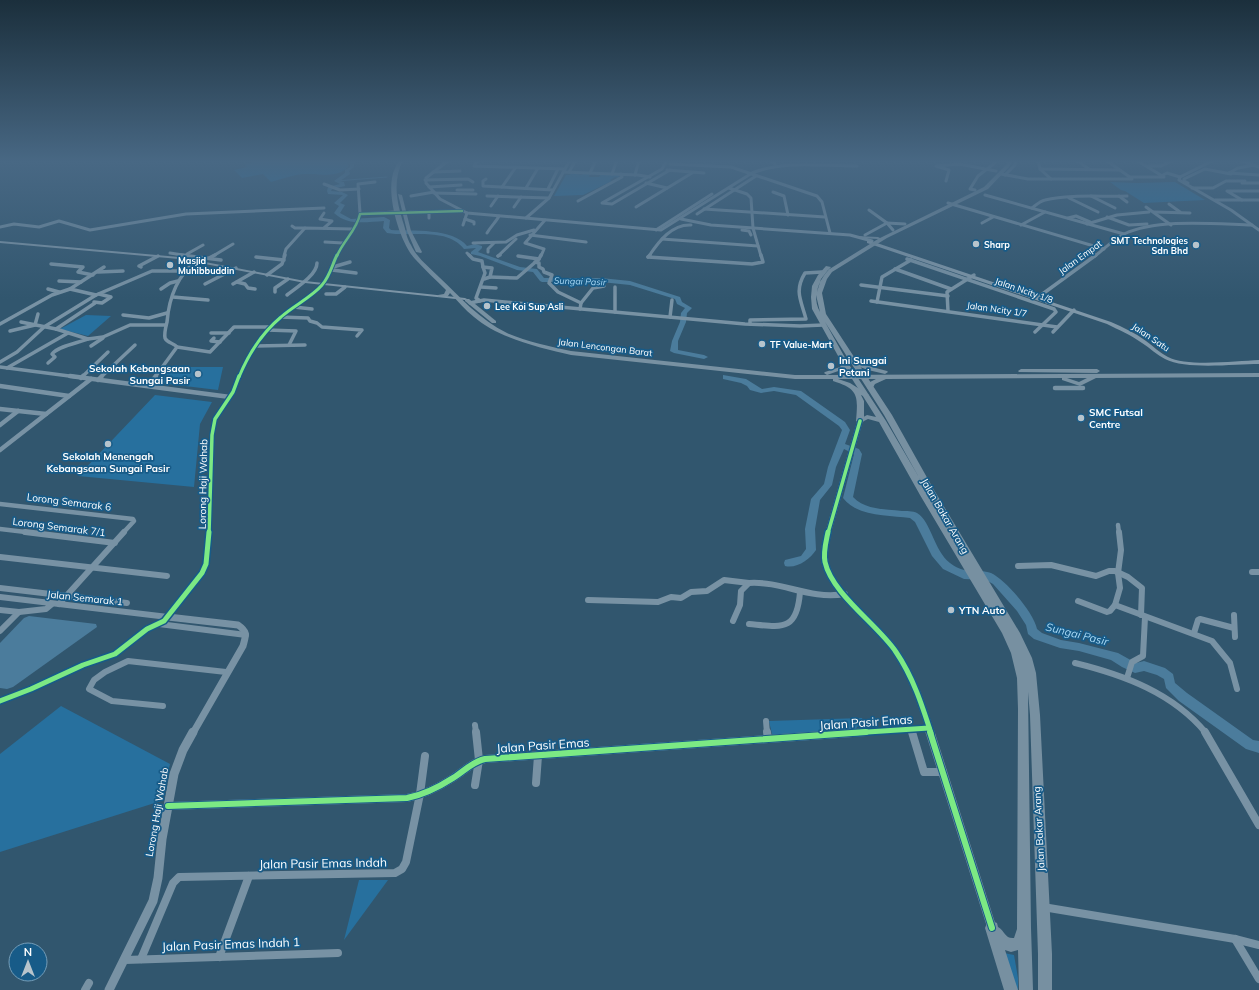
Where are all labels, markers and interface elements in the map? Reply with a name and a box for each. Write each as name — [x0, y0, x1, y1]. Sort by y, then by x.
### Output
place label: SMT Technologies Sdn Bhd — [1111, 235, 1188, 256]
street label: Jalan Empat — [1056, 238, 1104, 276]
marker: Sharp — [971, 239, 981, 249]
place label: Sharp — [984, 239, 1010, 250]
marker: SMT Technologies Sdn Bhd — [1191, 240, 1201, 250]
place label: Masjid Muhibbuddin — [178, 255, 234, 276]
marker: Masjid Muhibbuddin — [165, 260, 175, 270]
water label: Sungai Pasir — [554, 275, 607, 287]
street label: Jalan Ncity 1/8 — [993, 275, 1054, 306]
street label: Jalan Ncity 1/7 — [966, 299, 1028, 320]
marker: Lee Koi Sup Asli — [482, 301, 492, 311]
place label: Lee Koi Sup Asli — [495, 301, 563, 312]
street label: Jalan Satu — [1130, 320, 1172, 354]
street label: Jalan Lencongan Barat — [557, 336, 653, 358]
marker: TF Value-Mart — [757, 339, 767, 349]
place label: TF Value-Mart — [770, 339, 833, 350]
place label: Ini Sungai Petani — [839, 354, 887, 379]
marker: Ini Sungai Petani — [826, 361, 836, 371]
place label: Sekolah Kebangsaan Sungai Pasir — [89, 362, 190, 387]
marker: Sekolah Kebangsaan Sungai Pasir — [193, 369, 203, 379]
place label: SMC Futsal Centre — [1089, 406, 1143, 431]
marker: SMC Futsal Centre — [1076, 413, 1086, 423]
marker: Sekolah Menengah Kebangsaan Sungai Pasir — [103, 439, 113, 449]
street label: Lorong Haji Wahab — [196, 439, 210, 529]
place label: Sekolah Menengah Kebangsaan Sungai Pasir — [46, 450, 170, 475]
street label: Jalan Bakar Arang — [918, 476, 972, 556]
street label: Lorong Semarak 6 — [26, 490, 112, 514]
street label: Lorong Semarak 7/1 — [12, 515, 106, 539]
street label: Jalan Semarak 1 — [47, 588, 123, 608]
place label: YTN Auto — [958, 604, 1005, 617]
marker: YTN Auto — [946, 605, 956, 615]
water label: Sungai Pasir — [1044, 619, 1111, 649]
street label: Jalan Pasir Emas — [819, 711, 913, 733]
street label: Jalan Pasir Emas — [496, 734, 590, 756]
street label: Lorong Haji Wahab — [143, 766, 171, 858]
street label: Jalan Bakar Arang — [1030, 786, 1048, 872]
street label: Jalan Pasir Emas Indah — [259, 854, 387, 872]
street label: Jalan Pasir Emas Indah 1 — [162, 934, 300, 954]
north arrow — [8, 942, 48, 982]
text: N — [24, 945, 32, 959]

